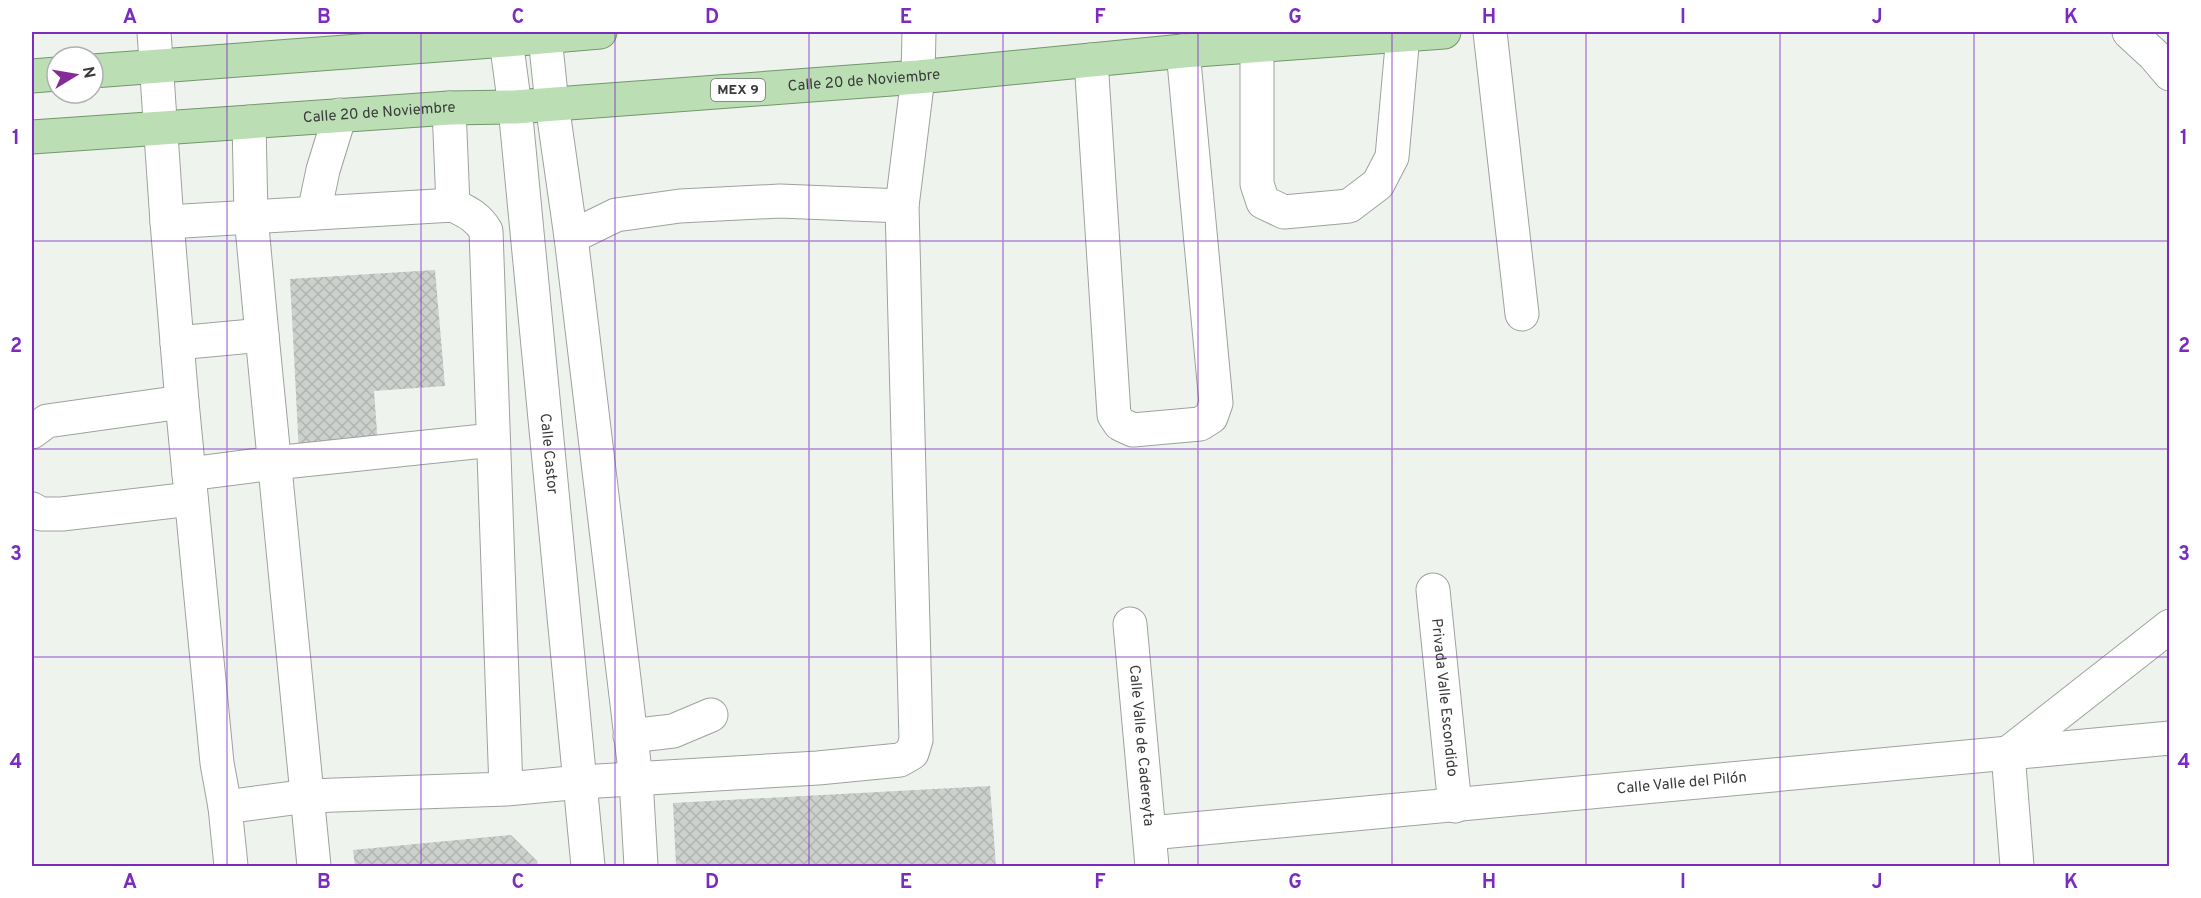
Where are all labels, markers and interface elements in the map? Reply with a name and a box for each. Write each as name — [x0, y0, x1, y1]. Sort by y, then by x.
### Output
text: A — [123, 5, 137, 31]
text: B — [317, 5, 331, 31]
text: C — [512, 5, 524, 31]
text: D — [705, 5, 719, 31]
text: E — [900, 5, 912, 31]
text: F — [1094, 5, 1106, 31]
text: G — [1288, 5, 1302, 31]
text: H — [1482, 5, 1496, 31]
text: I — [1680, 5, 1686, 31]
text: J — [1871, 5, 1883, 31]
text: K — [2064, 5, 2078, 31]
north arrow — [45, 45, 105, 105]
text: N — [77, 65, 99, 80]
street label: Calle 20 de Noviembre — [787, 65, 941, 96]
road number: MEX 9 — [711, 79, 765, 101]
street label: Calle 20 de Noviembre — [302, 98, 456, 128]
text: 1 — [12, 126, 20, 152]
text: 1 — [2180, 126, 2188, 152]
text: 2 — [10, 334, 22, 360]
text: 2 — [2178, 334, 2190, 360]
street label: Calle Castor — [535, 412, 562, 495]
text: 3 — [10, 542, 22, 568]
text: 3 — [2178, 542, 2190, 568]
street label: Privada Valle Escondido — [1426, 617, 1461, 778]
street label: Calle Valle de Cadereyta — [1124, 664, 1158, 827]
text: 4 — [10, 750, 22, 776]
text: 4 — [2178, 750, 2190, 776]
street label: Calle Valle del Pilón — [1616, 768, 1748, 799]
text: A — [123, 870, 137, 896]
text: B — [317, 870, 331, 896]
text: C — [512, 870, 524, 896]
text: D — [705, 870, 719, 896]
text: E — [900, 870, 912, 896]
text: F — [1094, 870, 1106, 896]
text: G — [1288, 870, 1302, 896]
text: H — [1482, 870, 1496, 896]
text: I — [1680, 870, 1686, 896]
text: J — [1871, 870, 1883, 896]
text: K — [2064, 870, 2078, 896]

